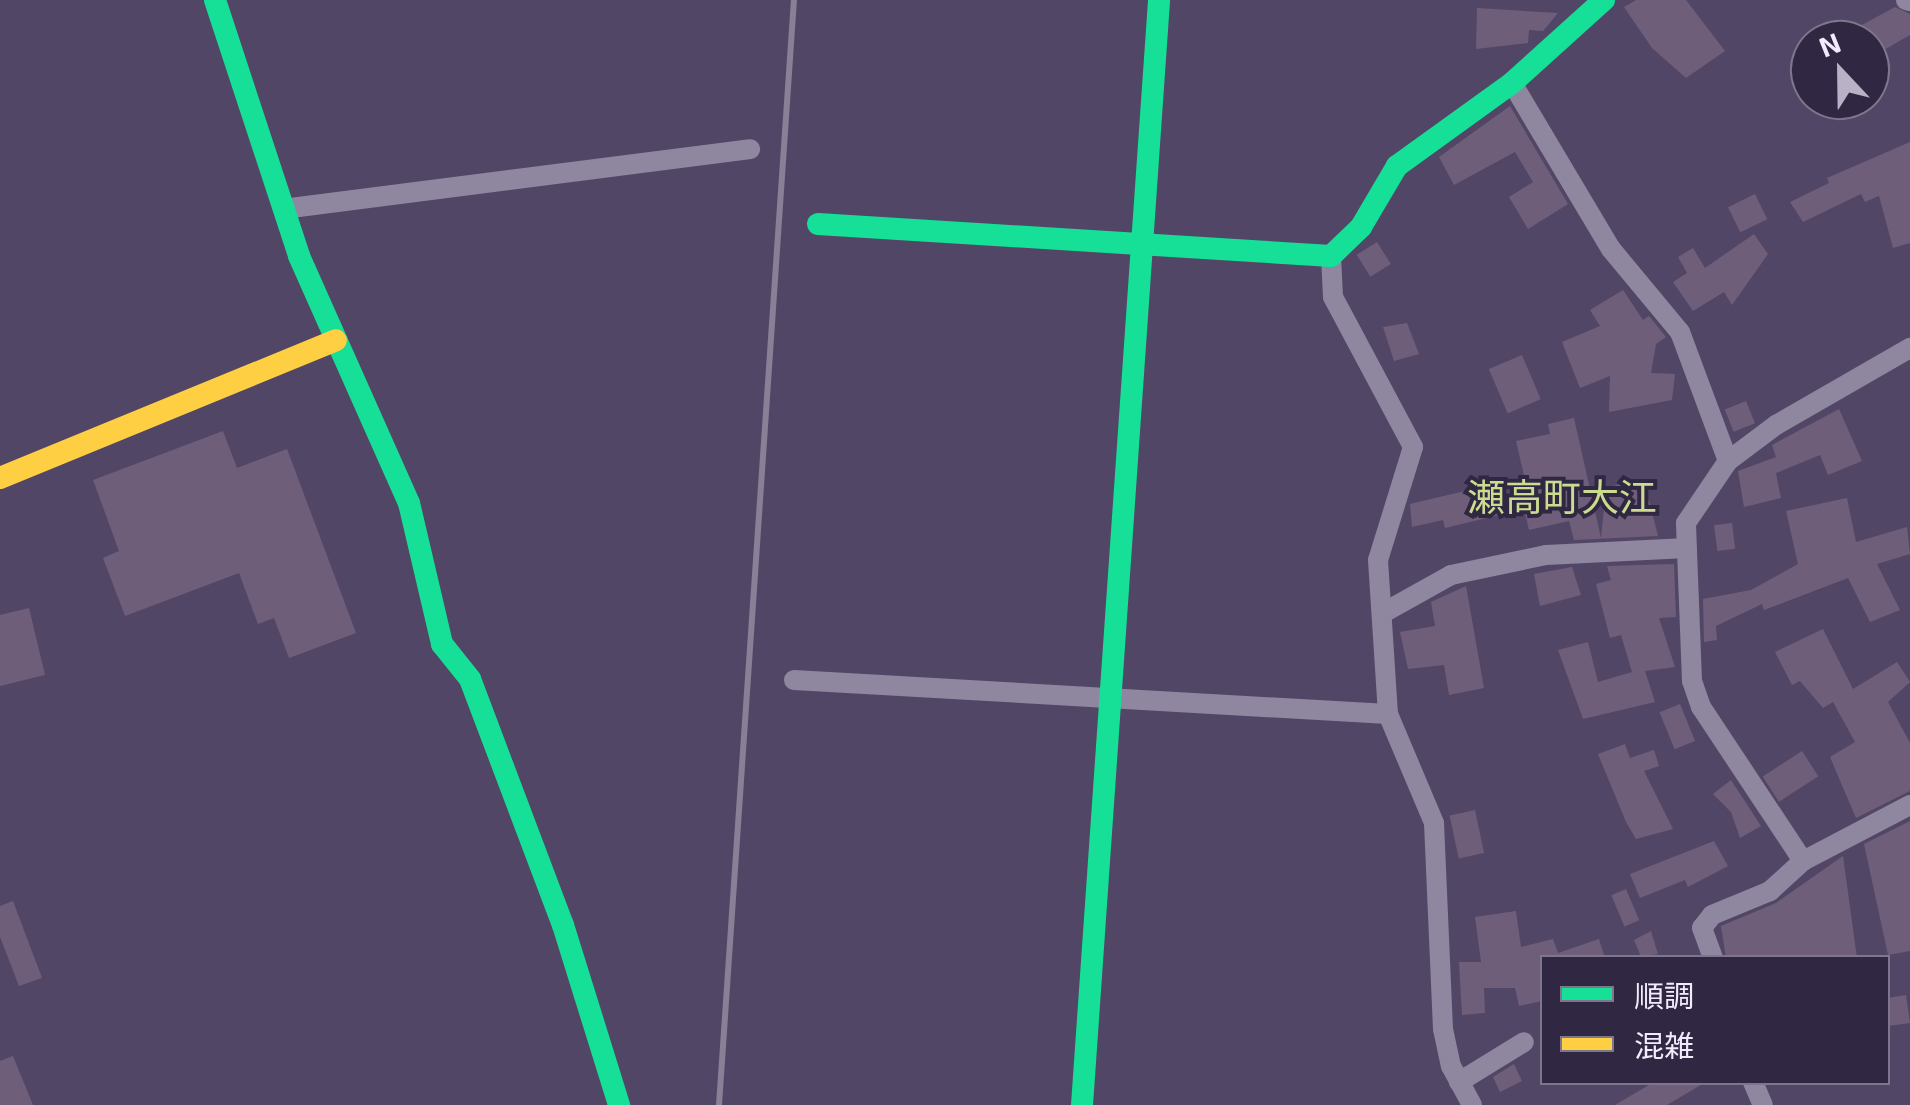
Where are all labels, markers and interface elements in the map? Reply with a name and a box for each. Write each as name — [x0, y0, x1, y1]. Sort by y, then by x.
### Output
north arrow — [1790, 20, 1890, 120]
text: N — [1814, 24, 1845, 64]
district label: 瀬高町大江 — [1467, 474, 1657, 520]
legend — [1540, 955, 1890, 1085]
text: 順調 — [1634, 977, 1694, 1013]
text: 混雑 — [1634, 1027, 1694, 1063]

